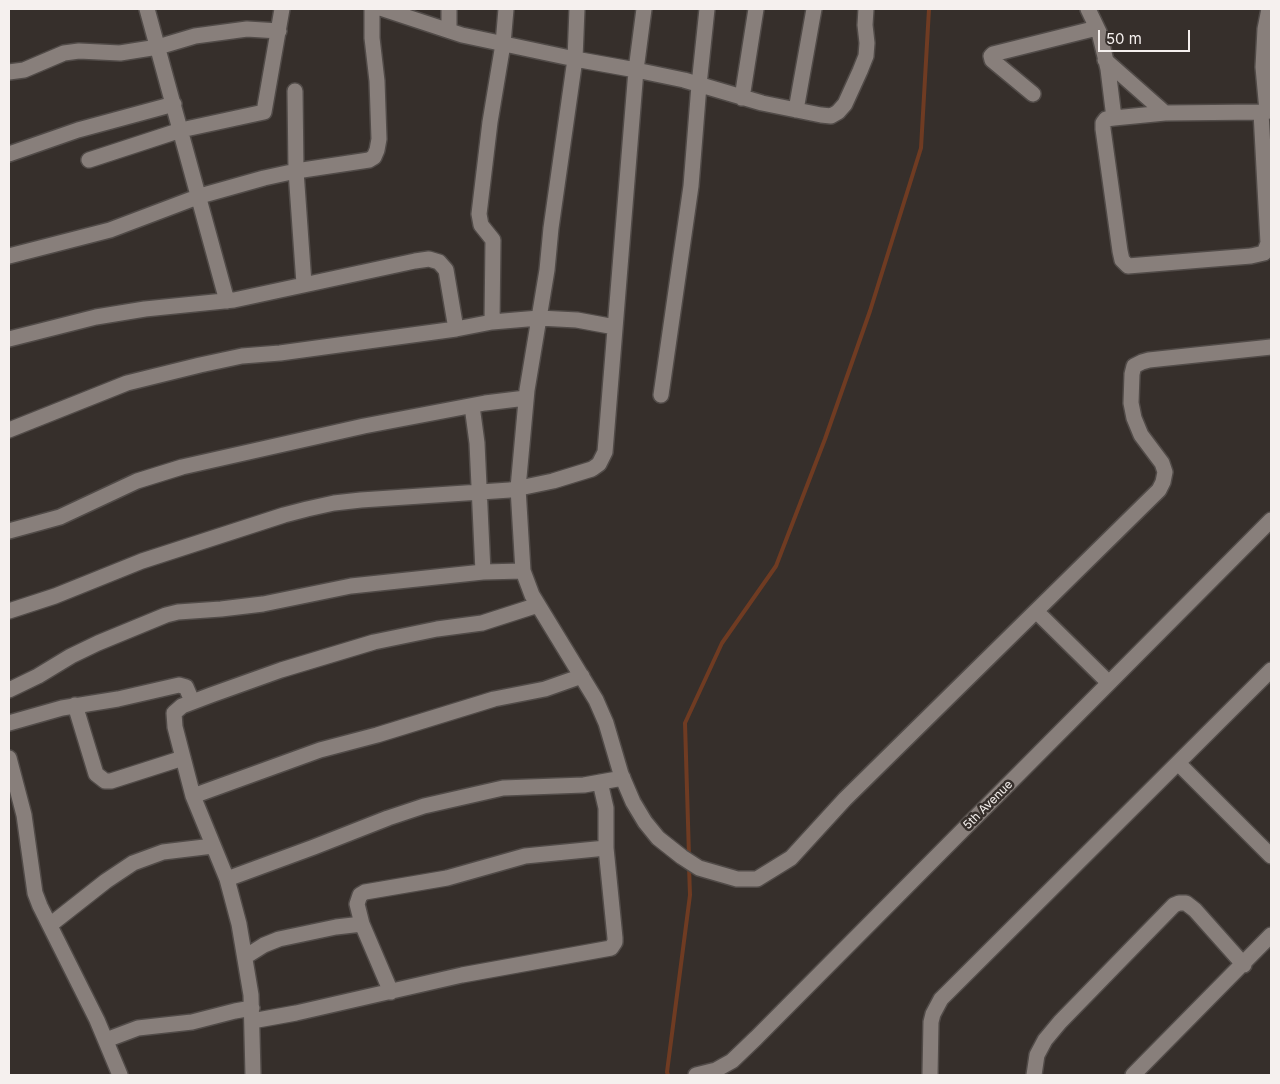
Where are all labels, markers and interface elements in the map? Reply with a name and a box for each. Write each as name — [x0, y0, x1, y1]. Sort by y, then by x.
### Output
scale bar — [1100, 20, 1192, 52]
text: 50 m — [1106, 29, 1142, 48]
street label: 5th Avenue — [960, 777, 1016, 833]

